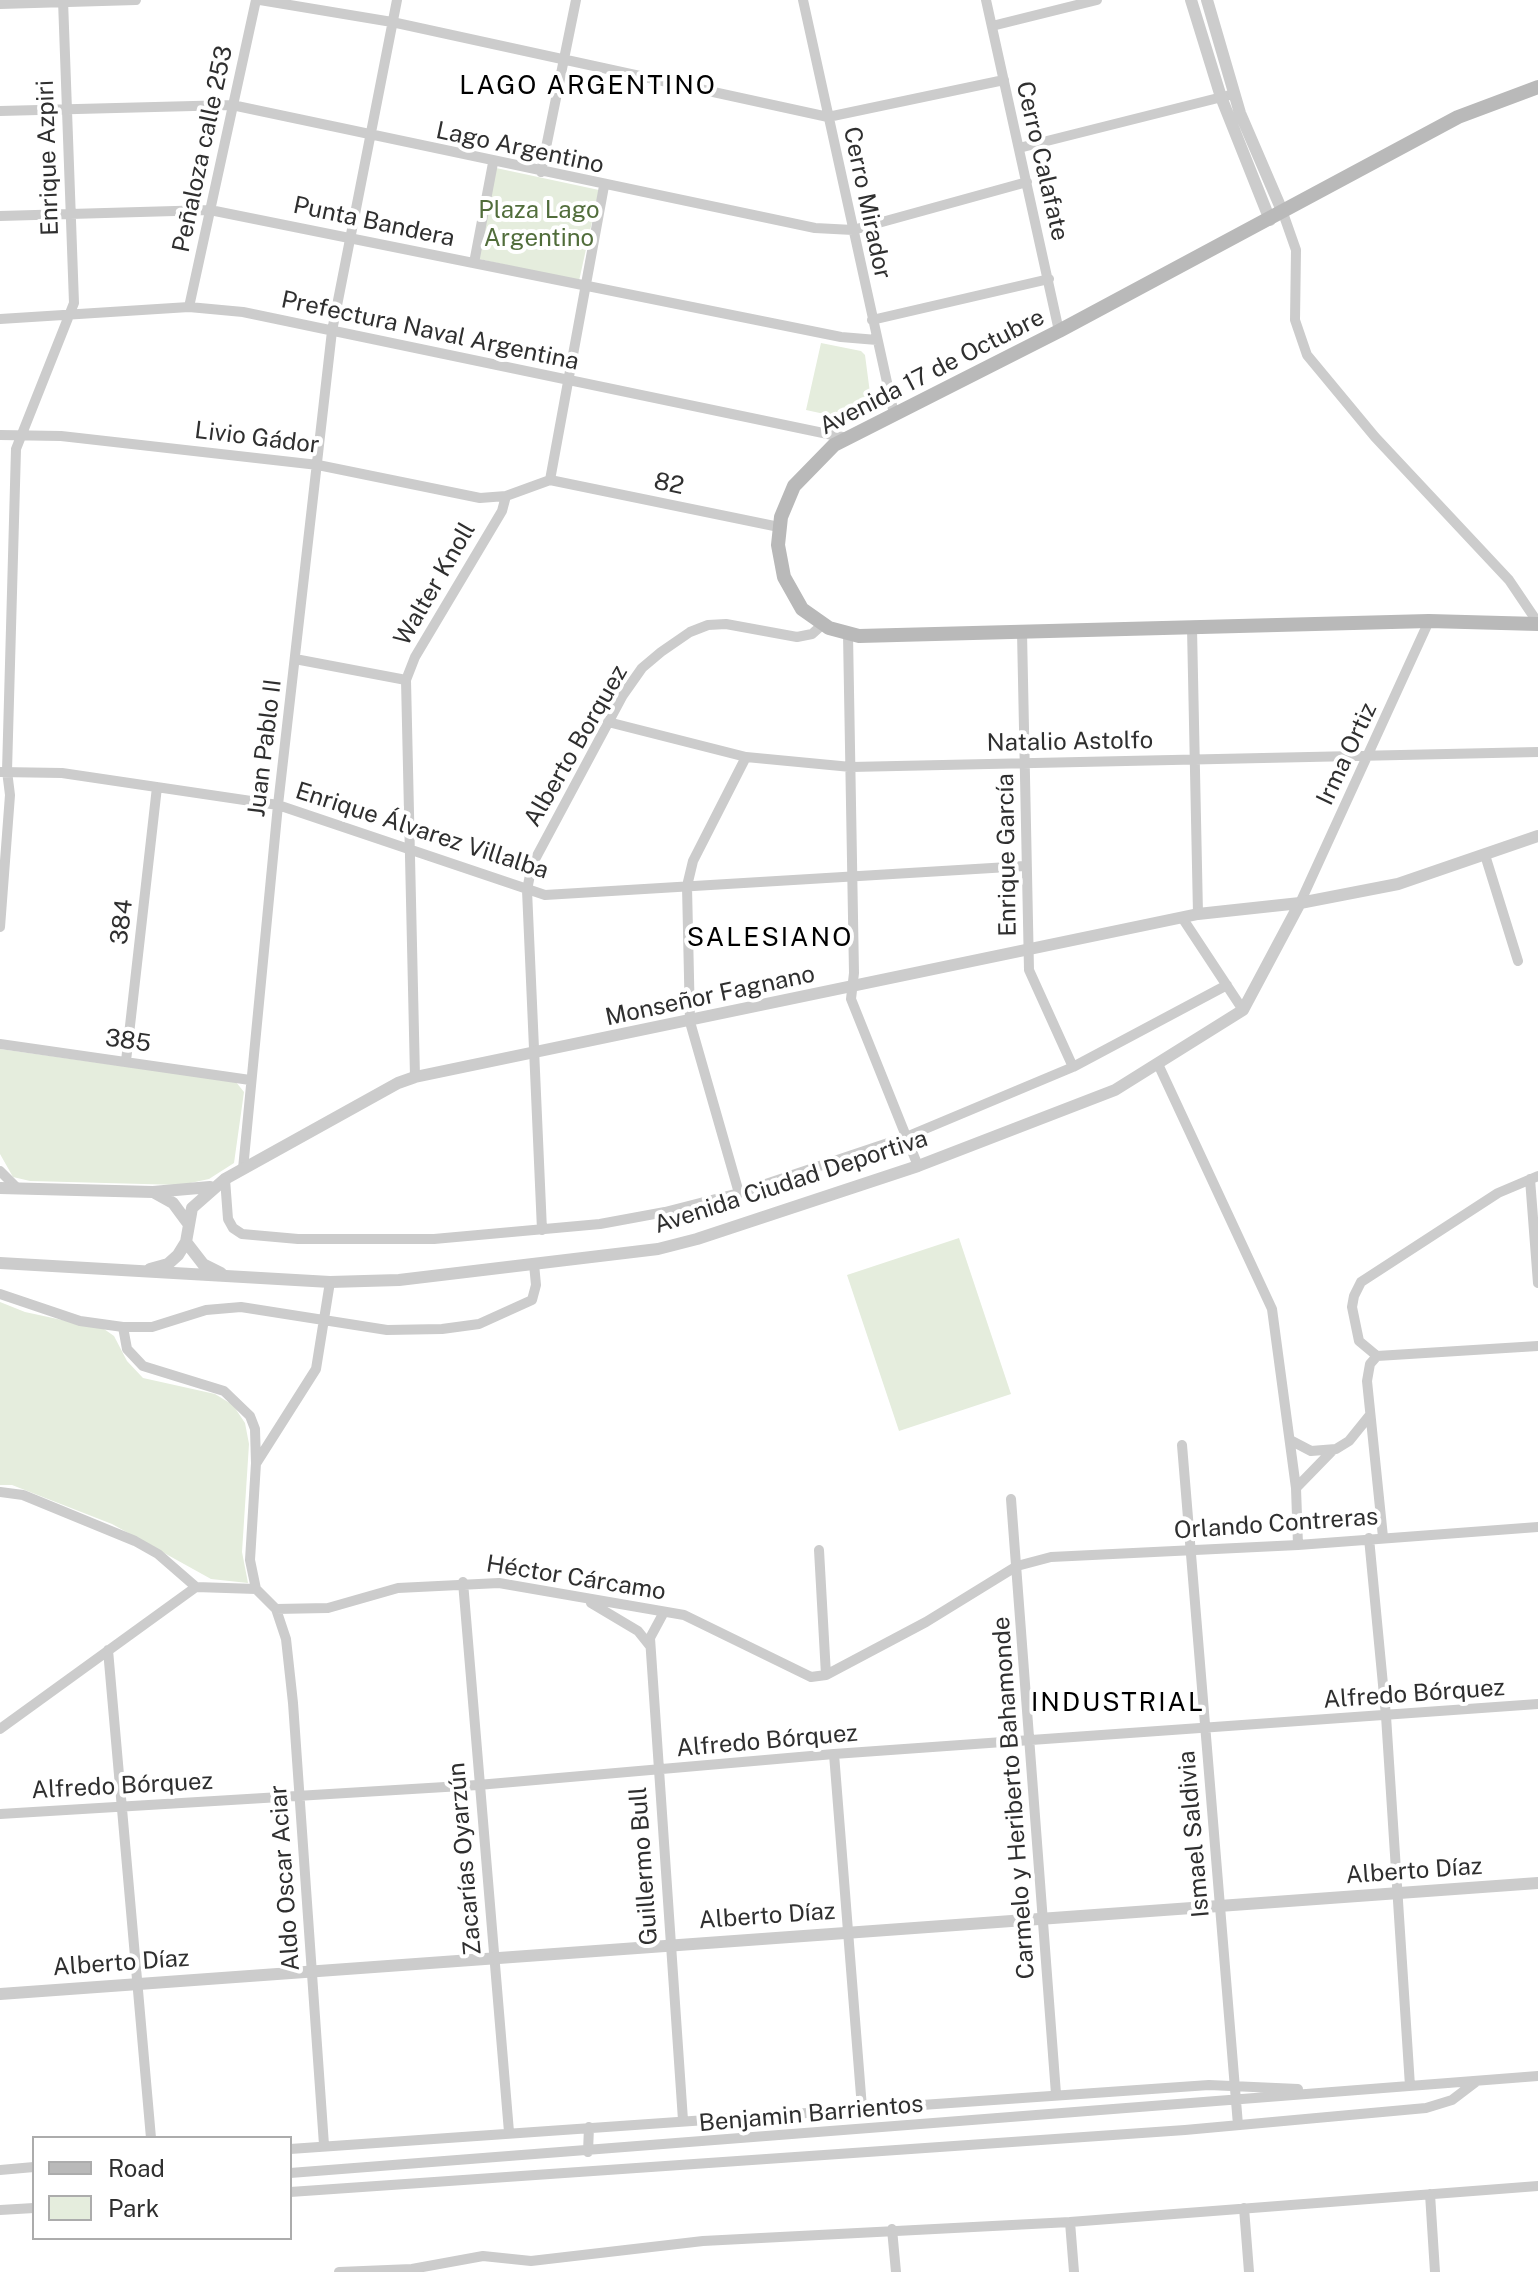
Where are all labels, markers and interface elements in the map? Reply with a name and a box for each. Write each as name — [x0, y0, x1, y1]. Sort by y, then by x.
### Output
street label: Peñaloza calle 253 — [167, 43, 239, 255]
district label: LAGO ARGENTINO — [459, 70, 717, 102]
street label: Cerro Calafate — [1010, 79, 1074, 243]
street label: Enrique Azpiri — [31, 80, 65, 236]
street label: Lago Argentino — [433, 116, 607, 180]
street label: Cerro Mirador — [837, 124, 897, 282]
street label: Punta Bandera — [291, 191, 457, 253]
park label: Plaza Lago Argentino — [478, 197, 600, 253]
street label: Prefectura Naval Argentina — [279, 285, 581, 377]
street label: Avenida 17 de Octubre — [815, 303, 1049, 441]
street label: Livio Gádor — [193, 416, 321, 460]
street label: 82 — [651, 467, 687, 501]
street label: Walter Knoll — [388, 517, 482, 651]
street label: Alberto Borquez — [518, 660, 634, 832]
street label: Juan Pablo II — [242, 678, 288, 818]
street label: Irma Ortiz — [1311, 698, 1383, 810]
street label: Natalio Astolfo — [986, 726, 1154, 758]
street label: Enrique García — [991, 773, 1023, 937]
street label: Enrique Álvarez Villalba — [292, 776, 552, 886]
street label: 384 — [105, 898, 139, 946]
district label: SALESIANO — [687, 922, 853, 954]
street label: Monseñor Fagnano — [603, 960, 817, 1032]
street label: 385 — [103, 1024, 153, 1058]
street label: Avenida Ciudad Deportiva — [651, 1124, 931, 1240]
street label: Orlando Contreras — [1173, 1502, 1379, 1546]
street label: Héctor Cárcamo — [484, 1550, 668, 1606]
street label: Carmelo y Heriberto Bahamonde — [987, 1616, 1041, 1980]
street label: Alfredo Bórquez — [1322, 1673, 1506, 1715]
district label: INDUSTRIAL — [1031, 1687, 1205, 1719]
street label: Alfredo Bórquez — [675, 1719, 859, 1763]
street label: Ismael Saldivia — [1172, 1749, 1216, 1919]
street label: Zacarías Oyarzún — [442, 1761, 488, 1957]
street label: Alfredo Bórquez — [30, 1767, 214, 1805]
street label: Aldo Oscar Aciar — [264, 1784, 306, 1972]
street label: Guillermo Bull — [624, 1786, 664, 1946]
street label: Alberto Díaz — [1345, 1852, 1483, 1890]
street label: Alberto Díaz — [698, 1897, 836, 1935]
street label: Alberto Díaz — [52, 1944, 190, 1982]
street label: Benjamin Barrientos — [697, 2090, 925, 2138]
legend — [32, 2136, 292, 2240]
text: Road — [108, 2154, 165, 2182]
text: Park — [108, 2194, 159, 2222]

